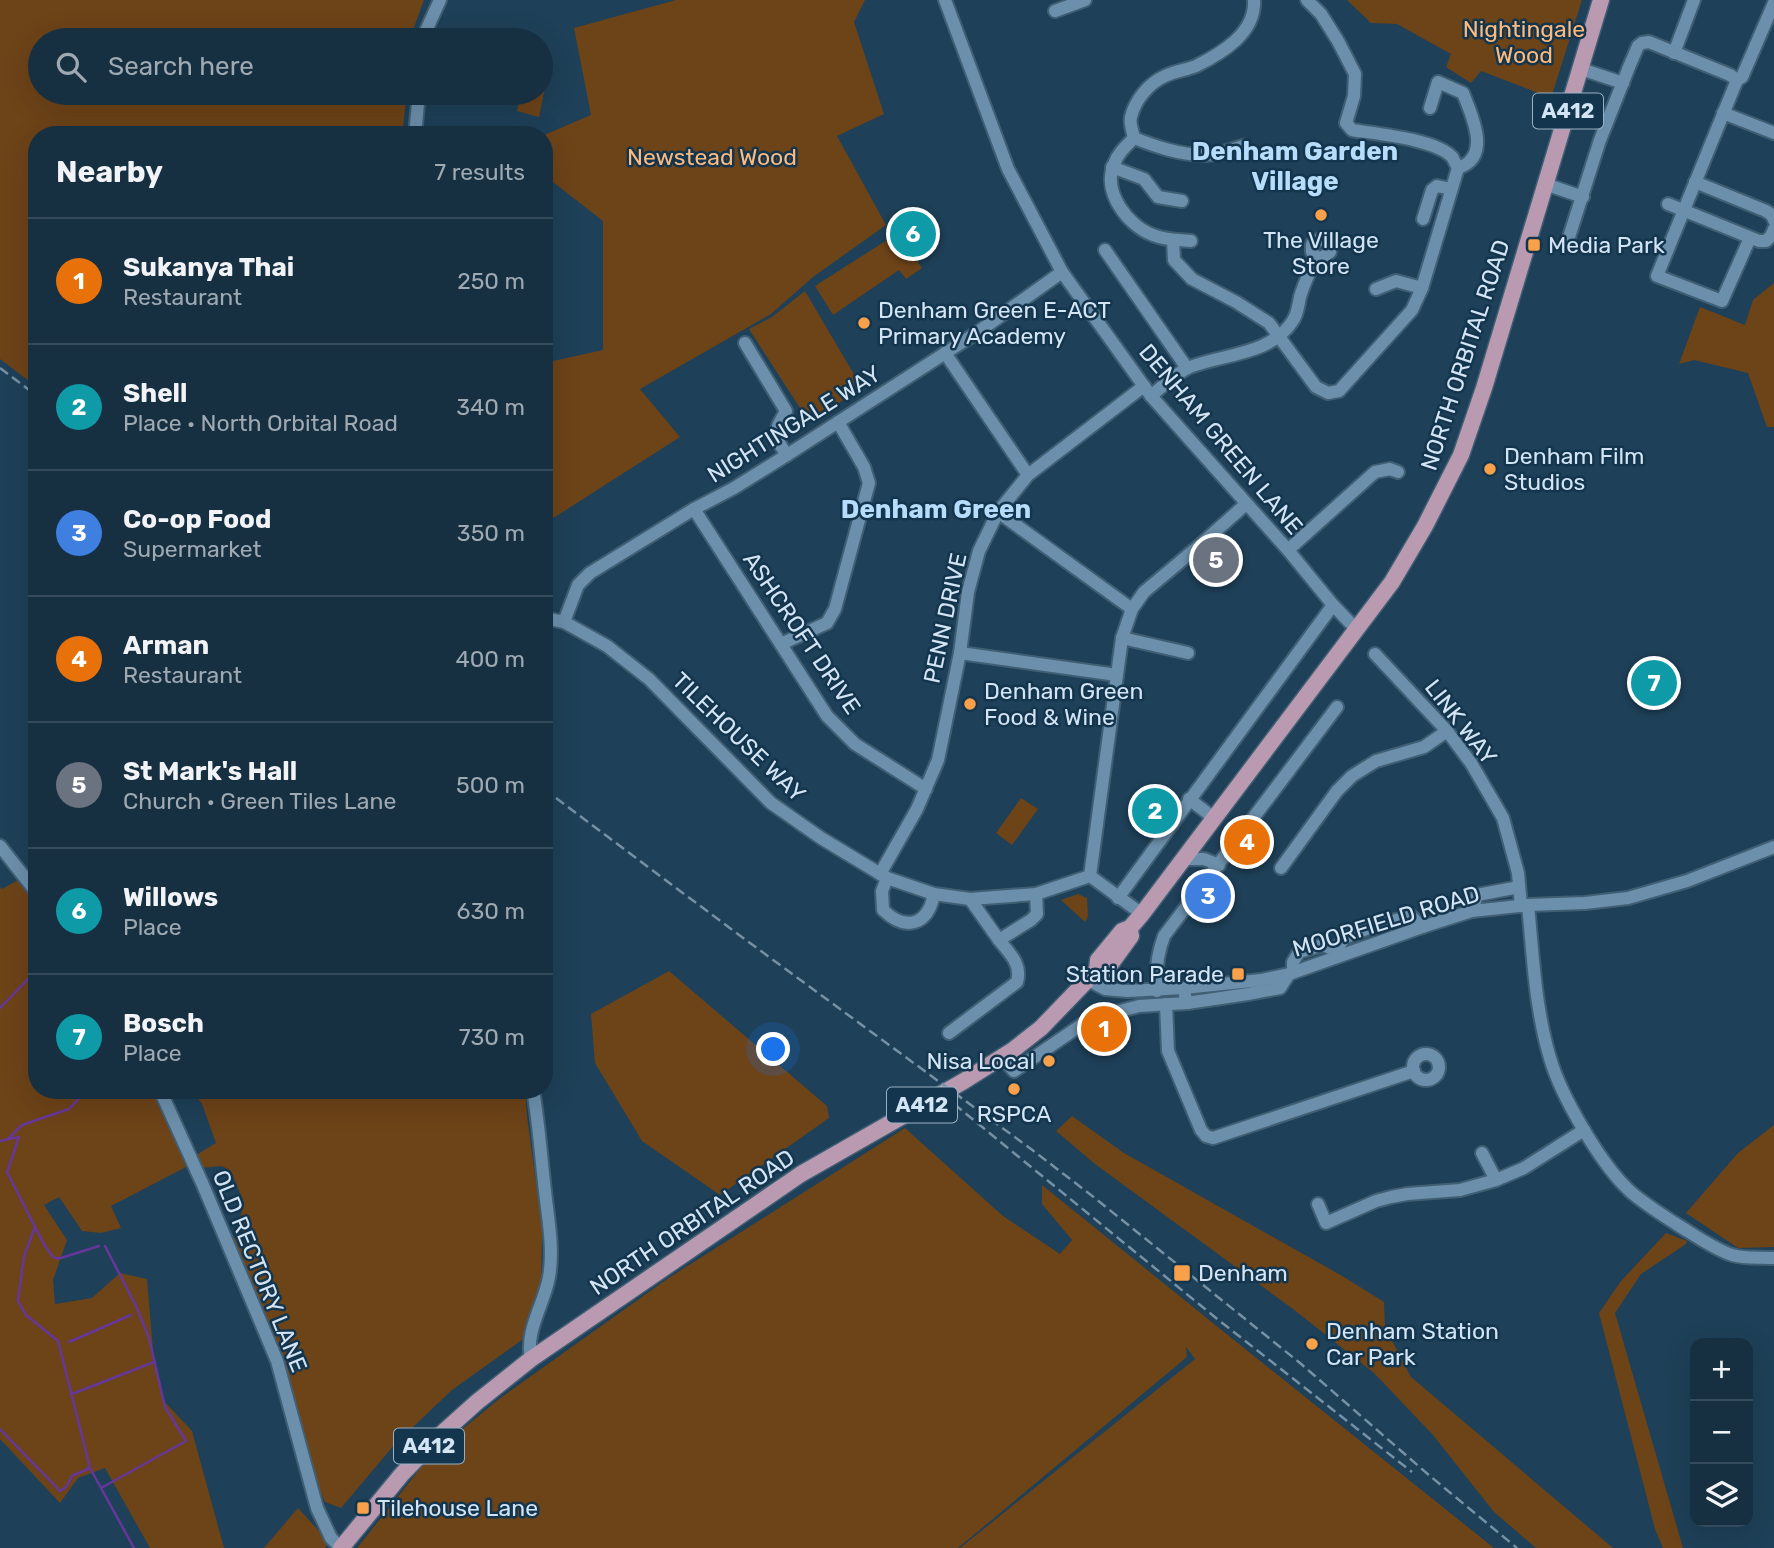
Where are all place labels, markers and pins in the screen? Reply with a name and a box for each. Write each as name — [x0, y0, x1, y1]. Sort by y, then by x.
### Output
marker: The Village Store — [1313, 207, 1329, 223]
pin: 6 — [890, 208, 936, 260]
place label: The Village Store — [1263, 226, 1379, 280]
place label: Media Park — [1548, 231, 1665, 259]
marker: Media Park — [1526, 237, 1542, 253]
place label: Denham Green E-ACT Primary Academy — [878, 296, 1111, 350]
marker: Denham Green E-ACT Primary Academy — [856, 315, 872, 331]
place label: Denham Film Studios — [1504, 442, 1644, 496]
marker: Denham Film Studios — [1482, 461, 1498, 477]
pin: 5 — [1193, 534, 1239, 586]
pin: 7 — [1631, 657, 1677, 709]
place label: Denham Green Food & Wine — [984, 677, 1143, 731]
marker: Denham Green Food & Wine — [962, 696, 978, 712]
pin: 2 — [1132, 785, 1178, 837]
pin: 4 — [1224, 816, 1270, 868]
pin: 3 — [1185, 870, 1231, 922]
place label: Station Parade — [1066, 960, 1224, 988]
marker: Station Parade — [1230, 966, 1246, 982]
pin: 1 — [1081, 1003, 1127, 1055]
place label: Nisa Local — [926, 1047, 1035, 1075]
marker: Nisa Local — [1041, 1053, 1057, 1069]
marker: RSPCA — [1006, 1081, 1022, 1097]
place label: RSPCA — [977, 1100, 1051, 1128]
place label: Denham — [1198, 1259, 1288, 1287]
marker: Denham — [1172, 1263, 1192, 1283]
place label: Denham Station Car Park — [1326, 1317, 1499, 1371]
marker: Denham Station Car Park — [1304, 1336, 1320, 1352]
place label: Tilehouse Lane — [377, 1494, 538, 1522]
marker: Tilehouse Lane — [355, 1500, 371, 1516]

